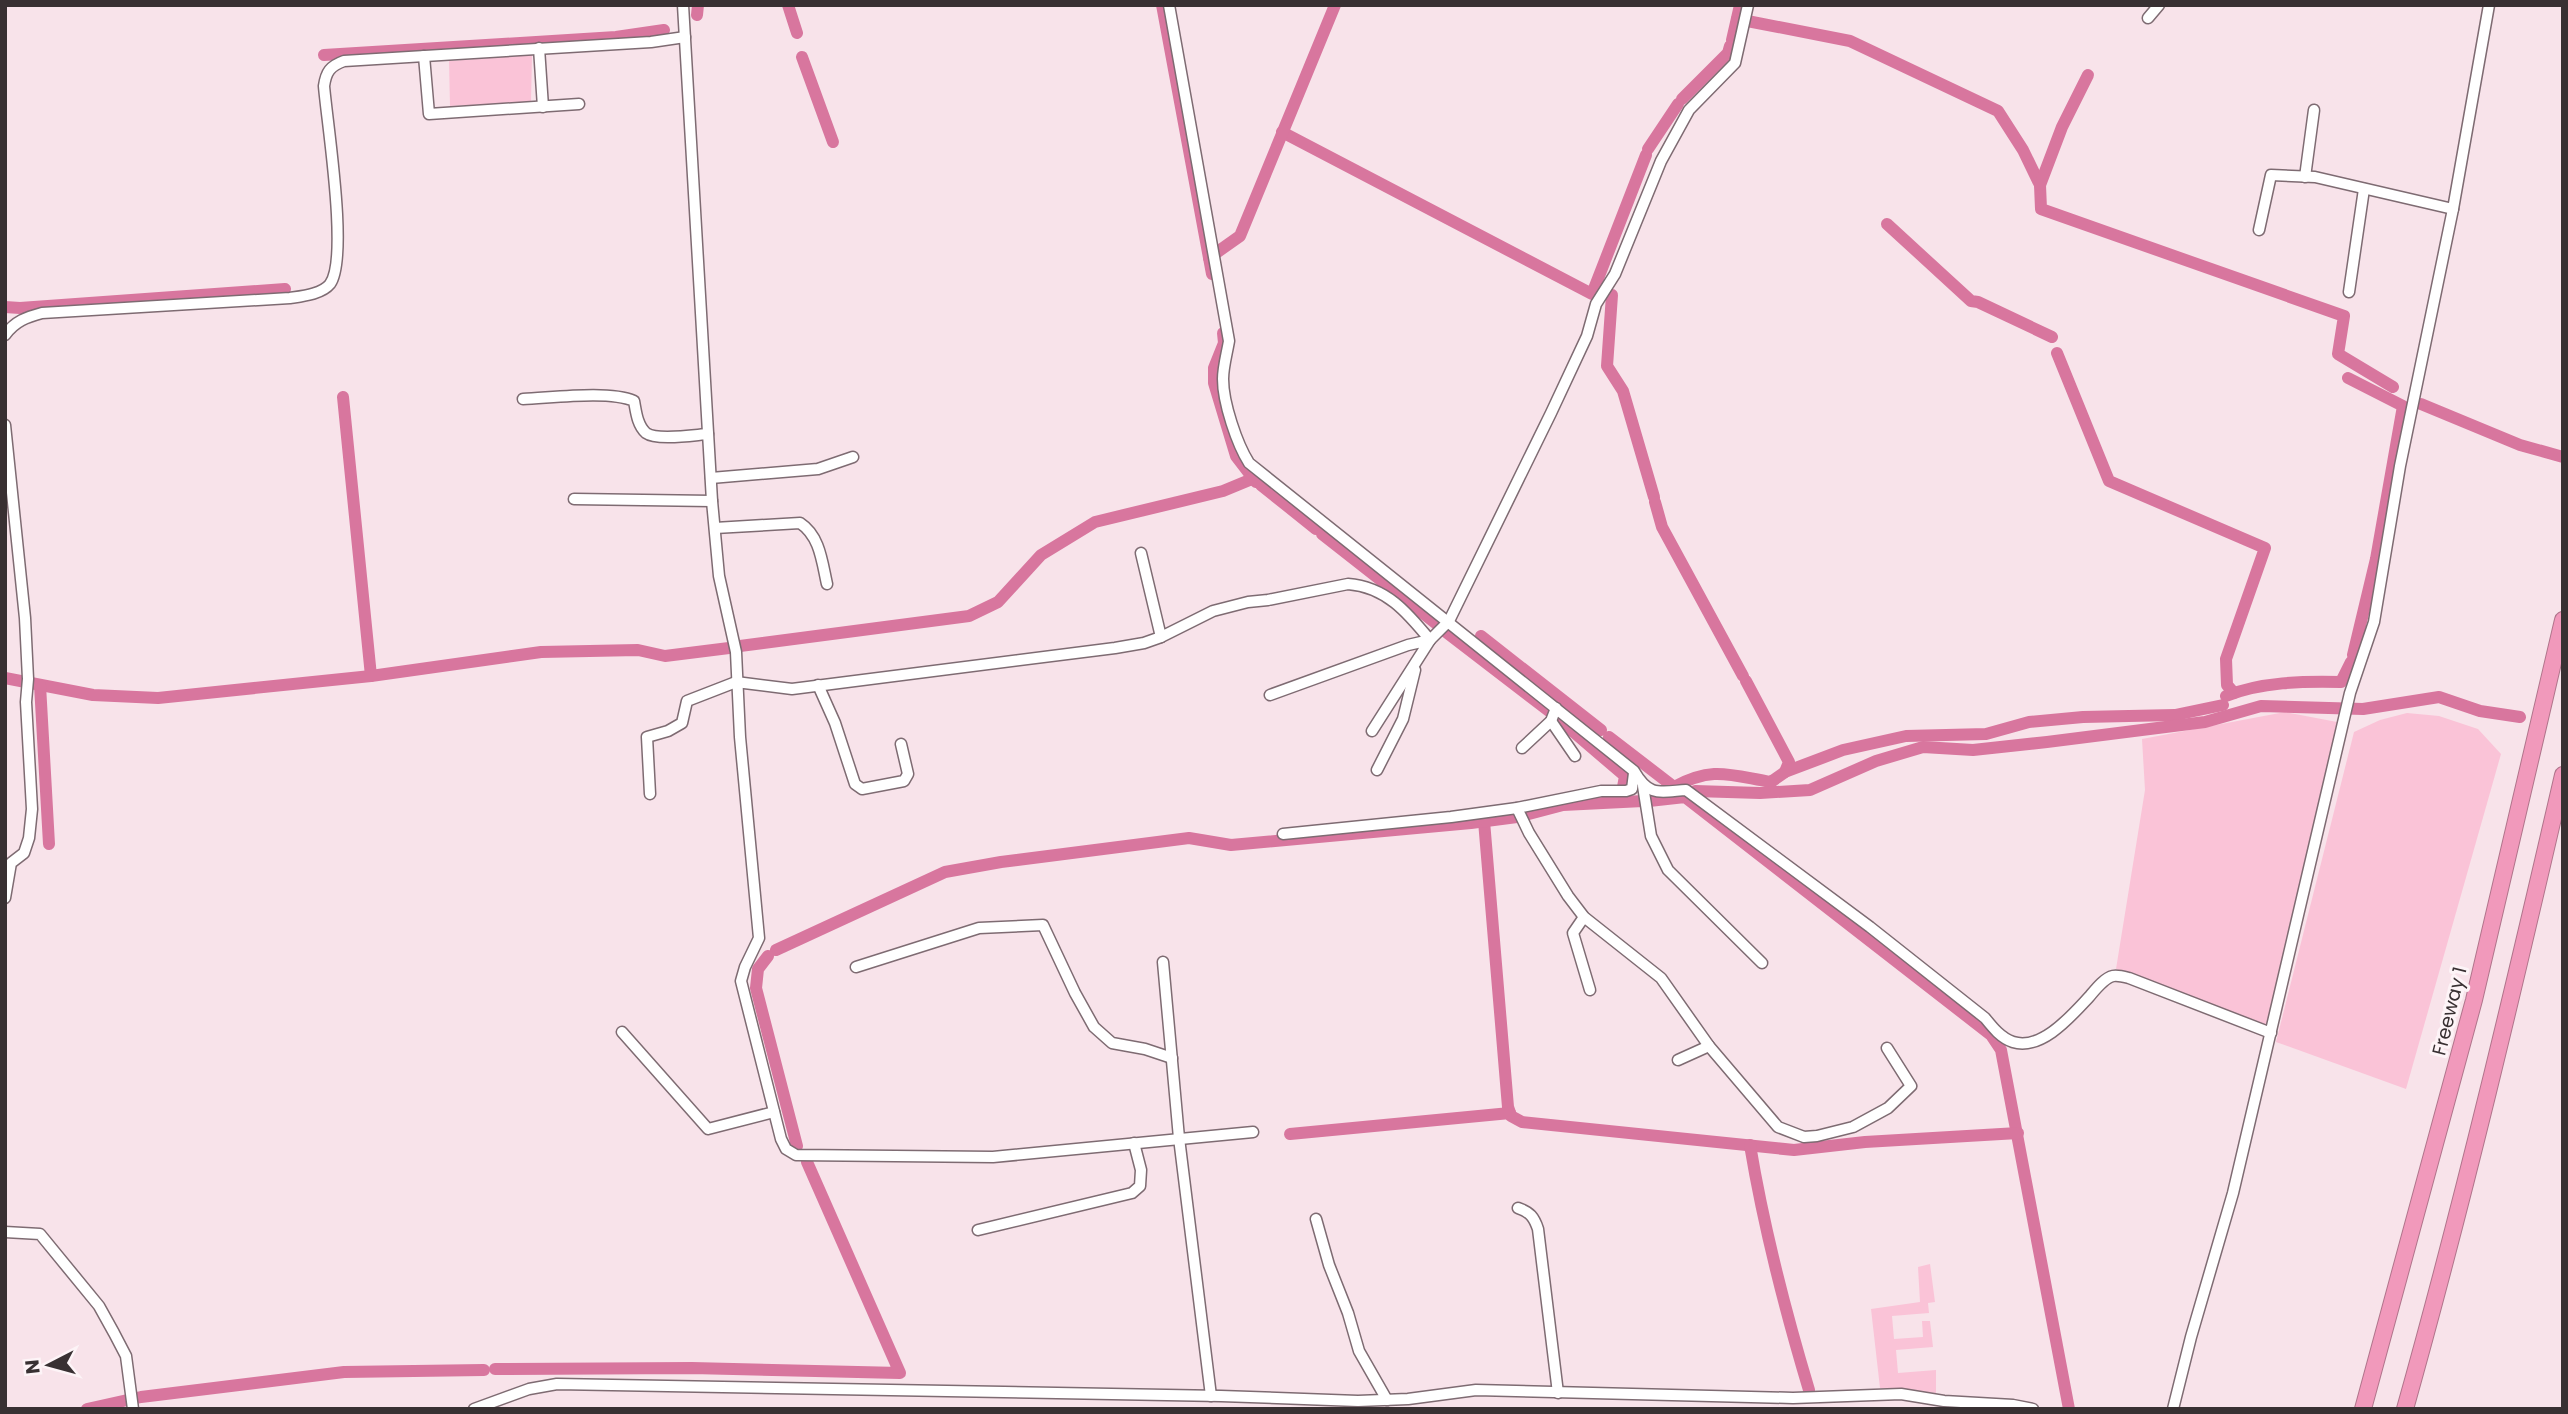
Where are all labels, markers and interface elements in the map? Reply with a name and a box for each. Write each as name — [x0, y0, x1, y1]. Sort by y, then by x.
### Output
street label: Freeway 1 — [2425, 964, 2474, 1058]
north arrow — [14, 1330, 84, 1400]
text: N — [18, 1358, 47, 1375]

